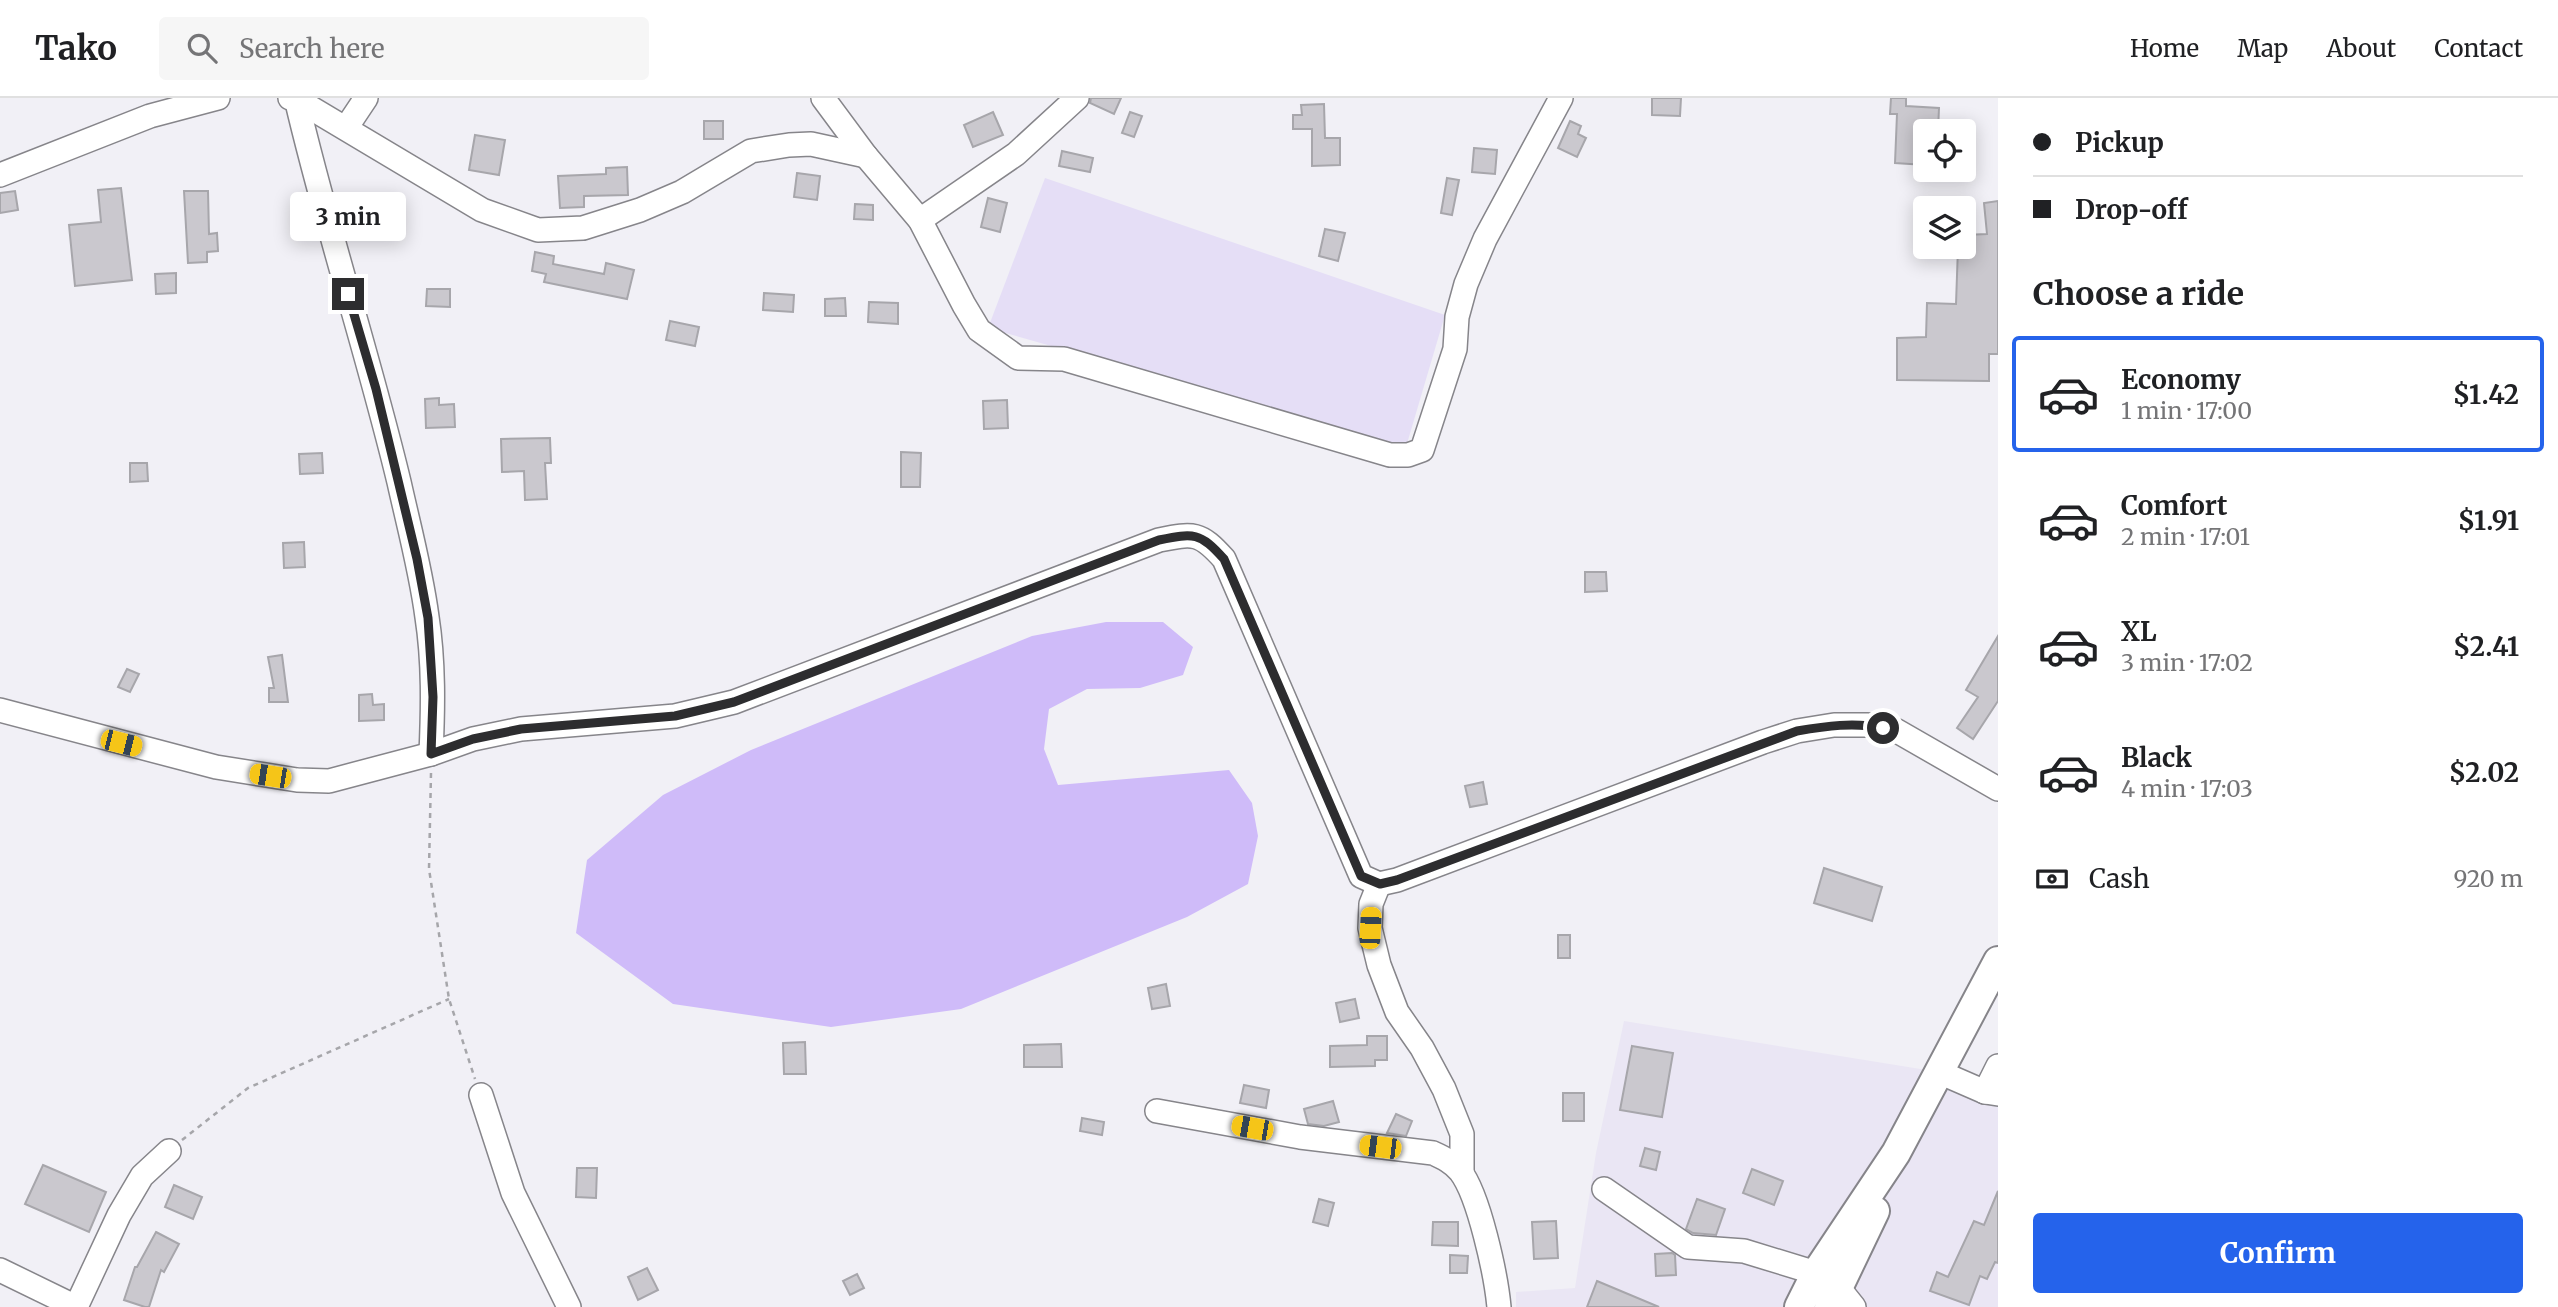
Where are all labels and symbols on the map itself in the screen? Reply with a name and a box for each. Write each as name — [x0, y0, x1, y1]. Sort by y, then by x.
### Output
callout: 3 min — [290, 192, 406, 242]
route end — [332, 278, 364, 310]
route start — [1867, 712, 1899, 744]
car — [99, 728, 144, 758]
car — [248, 762, 293, 790]
car — [1359, 906, 1382, 950]
car — [1230, 1114, 1275, 1142]
car — [1358, 1134, 1403, 1160]

